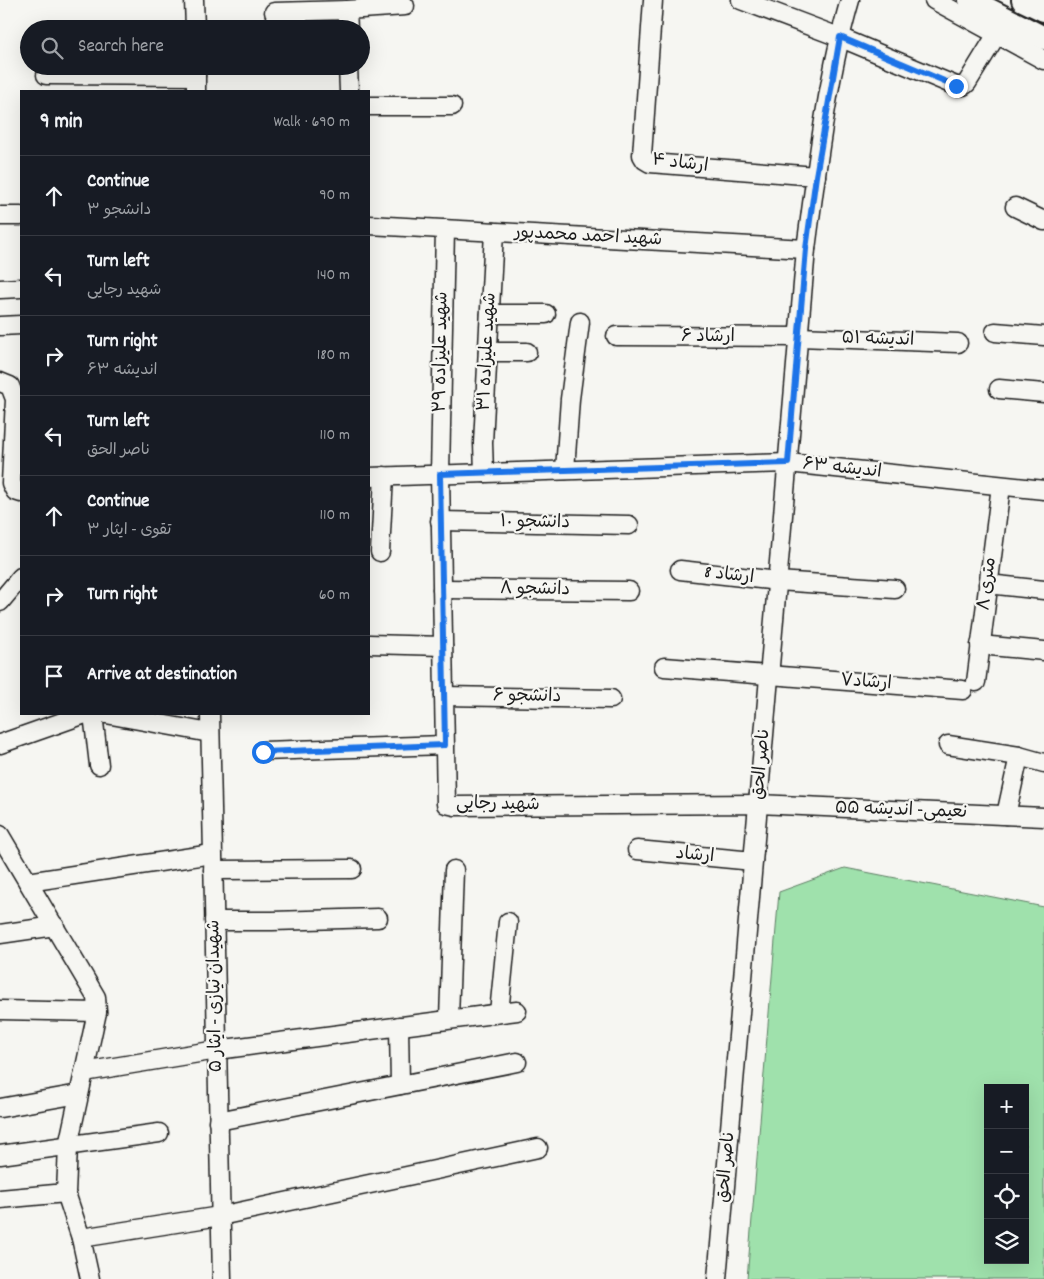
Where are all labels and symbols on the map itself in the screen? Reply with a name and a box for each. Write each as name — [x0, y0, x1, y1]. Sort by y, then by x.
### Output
route end — [945, 75, 968, 98]
street label: ارشاد ۴ — [650, 148, 710, 180]
street label: شهید احمد محمدپور — [512, 221, 663, 253]
street label: شهید علیزاده ۲۹ — [428, 291, 456, 413]
street label: شهید علیزاده ۳۱ — [472, 292, 504, 412]
street label: ارشاد ۶ — [681, 325, 735, 350]
street label: اندیشه ۵۱ — [841, 326, 915, 354]
street label: اندیشه ۶۳ — [801, 452, 883, 486]
street label: دانشجو ۱۰ — [500, 510, 570, 536]
street label: ۸ متری — [972, 556, 1004, 612]
street label: ارشاد 8 — [703, 561, 755, 591]
street label: دانشجو ۸ — [500, 577, 570, 603]
street label: ارشاد۷ — [839, 669, 893, 697]
street label: دانشجو ۶ — [493, 684, 561, 710]
street label: ناصر الحق — [746, 727, 778, 801]
route start — [252, 741, 275, 764]
street label: شهید رجایی — [456, 792, 540, 818]
street label: نعیمی- اندیشه ۵۵ — [834, 796, 968, 826]
street label: ارشاد — [675, 842, 715, 870]
street label: شهیدان نیازی - ایثار ۵ — [202, 919, 230, 1073]
street label: ناصر الحق — [711, 1130, 743, 1204]

